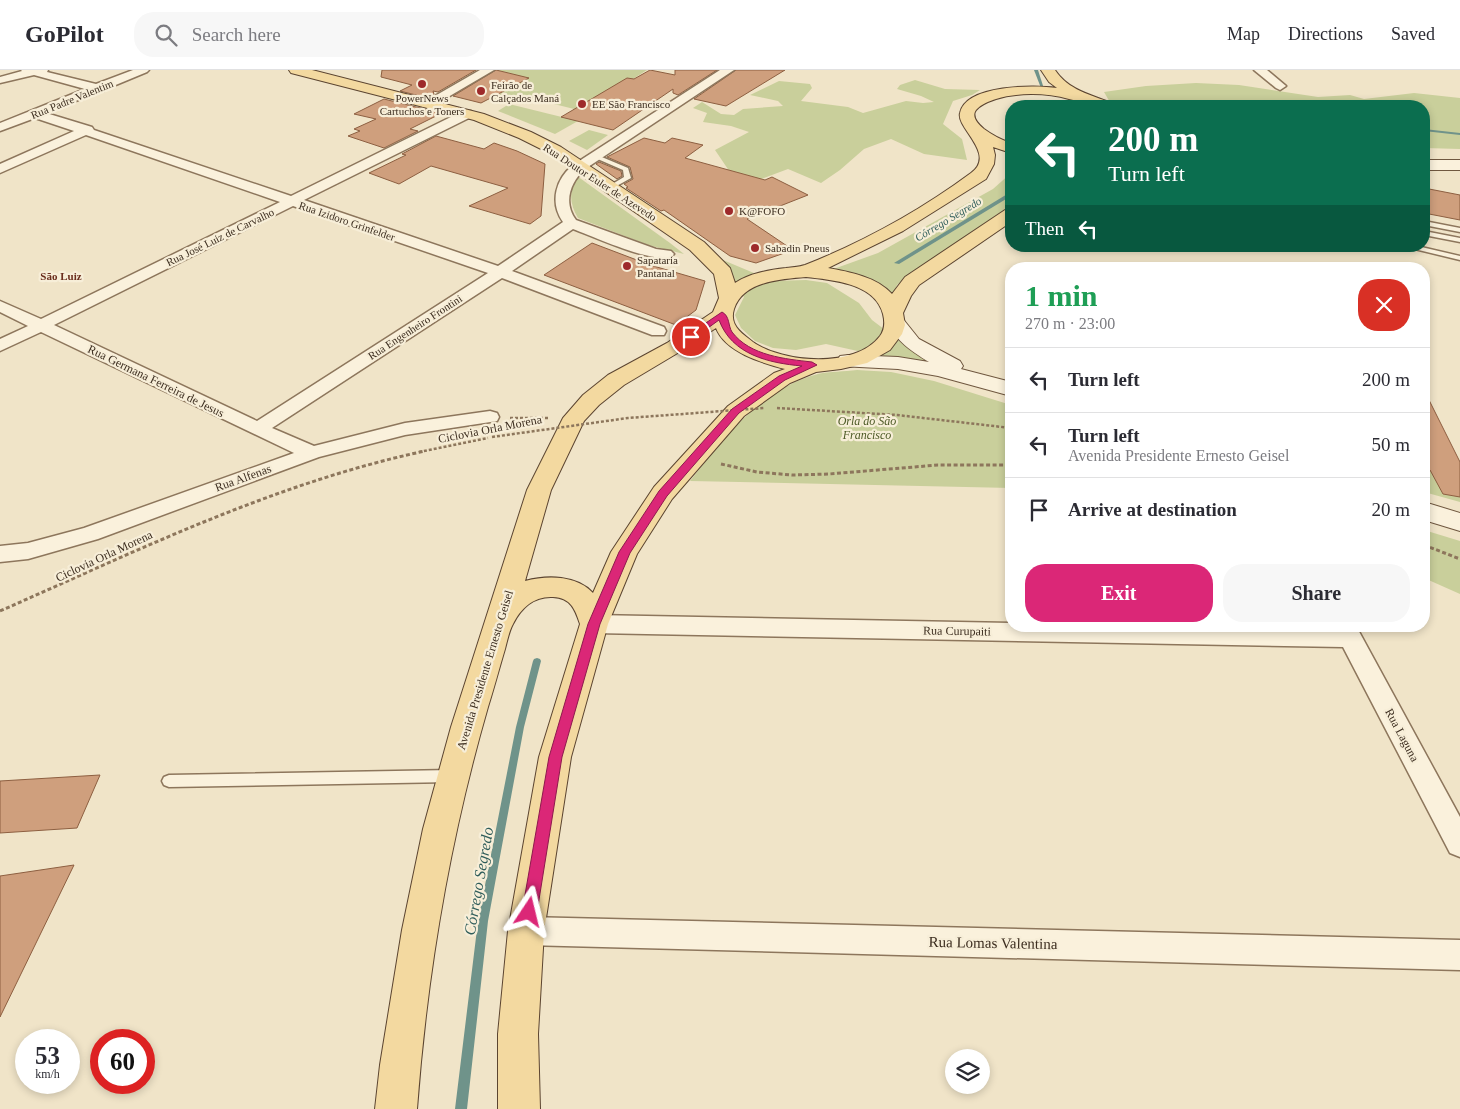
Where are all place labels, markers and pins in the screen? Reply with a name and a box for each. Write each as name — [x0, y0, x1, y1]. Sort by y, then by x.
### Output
marker: PowerNews Cartuchos e Toners — [416, 78, 428, 90]
place label: Feirão de Calçados Maná — [491, 79, 559, 104]
marker: Feirão de Calçados Maná — [475, 85, 487, 97]
place label: PowerNews Cartuchos e Toners — [380, 92, 464, 117]
marker: EE São Francisco — [576, 98, 588, 110]
place label: EE São Francisco — [592, 98, 671, 110]
marker: K@FOFO — [723, 205, 735, 217]
place label: K@FOFO — [739, 205, 785, 217]
marker: Sabadin Pneus — [749, 242, 761, 254]
place label: Sabadin Pneus — [765, 242, 829, 254]
place label: Sapataria Pantanal — [637, 254, 678, 279]
marker: Sapataria Pantanal — [621, 260, 633, 272]
pin — [670, 316, 712, 358]

